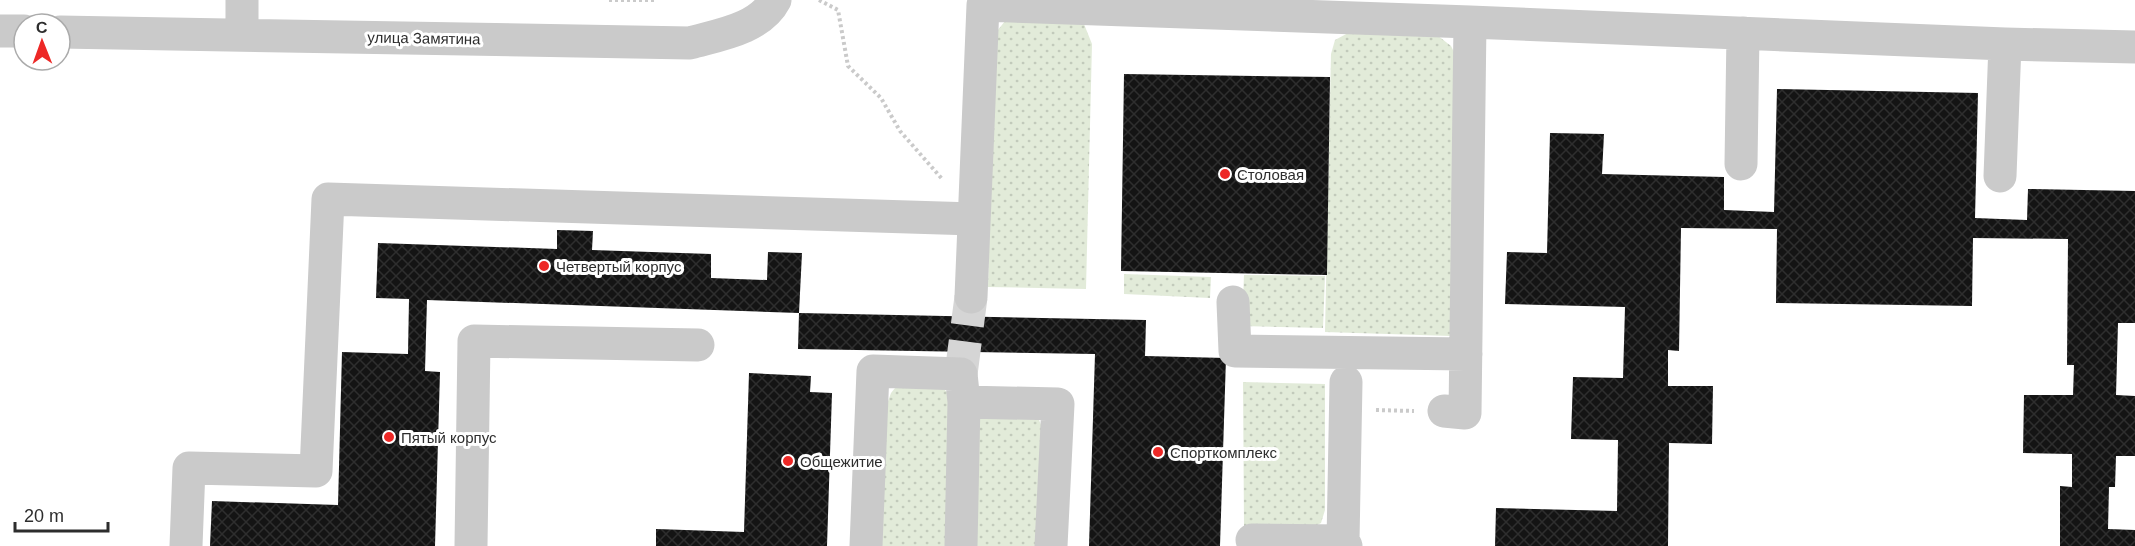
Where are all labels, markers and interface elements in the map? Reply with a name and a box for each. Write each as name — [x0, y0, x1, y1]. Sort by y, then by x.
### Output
north arrow — [12, 12, 72, 72]
text: С — [36, 19, 48, 36]
street label: улица Замятина — [367, 29, 481, 47]
place label: Столовая — [1237, 166, 1304, 183]
marker: Столовая — [1218, 167, 1232, 181]
place label: Четвертый корпус — [556, 258, 682, 275]
marker: Четвертый корпус — [537, 259, 551, 273]
place label: Пятый корпус — [401, 429, 497, 446]
marker: Пятый корпус — [382, 430, 396, 444]
place label: Спорткомплекс — [1170, 444, 1278, 461]
marker: Спорткомплекс — [1151, 445, 1165, 459]
place label: Общежитие — [800, 453, 883, 470]
marker: Общежитие — [781, 454, 795, 468]
scale bar — [15, 495, 108, 533]
text: 20 m — [24, 506, 64, 526]

